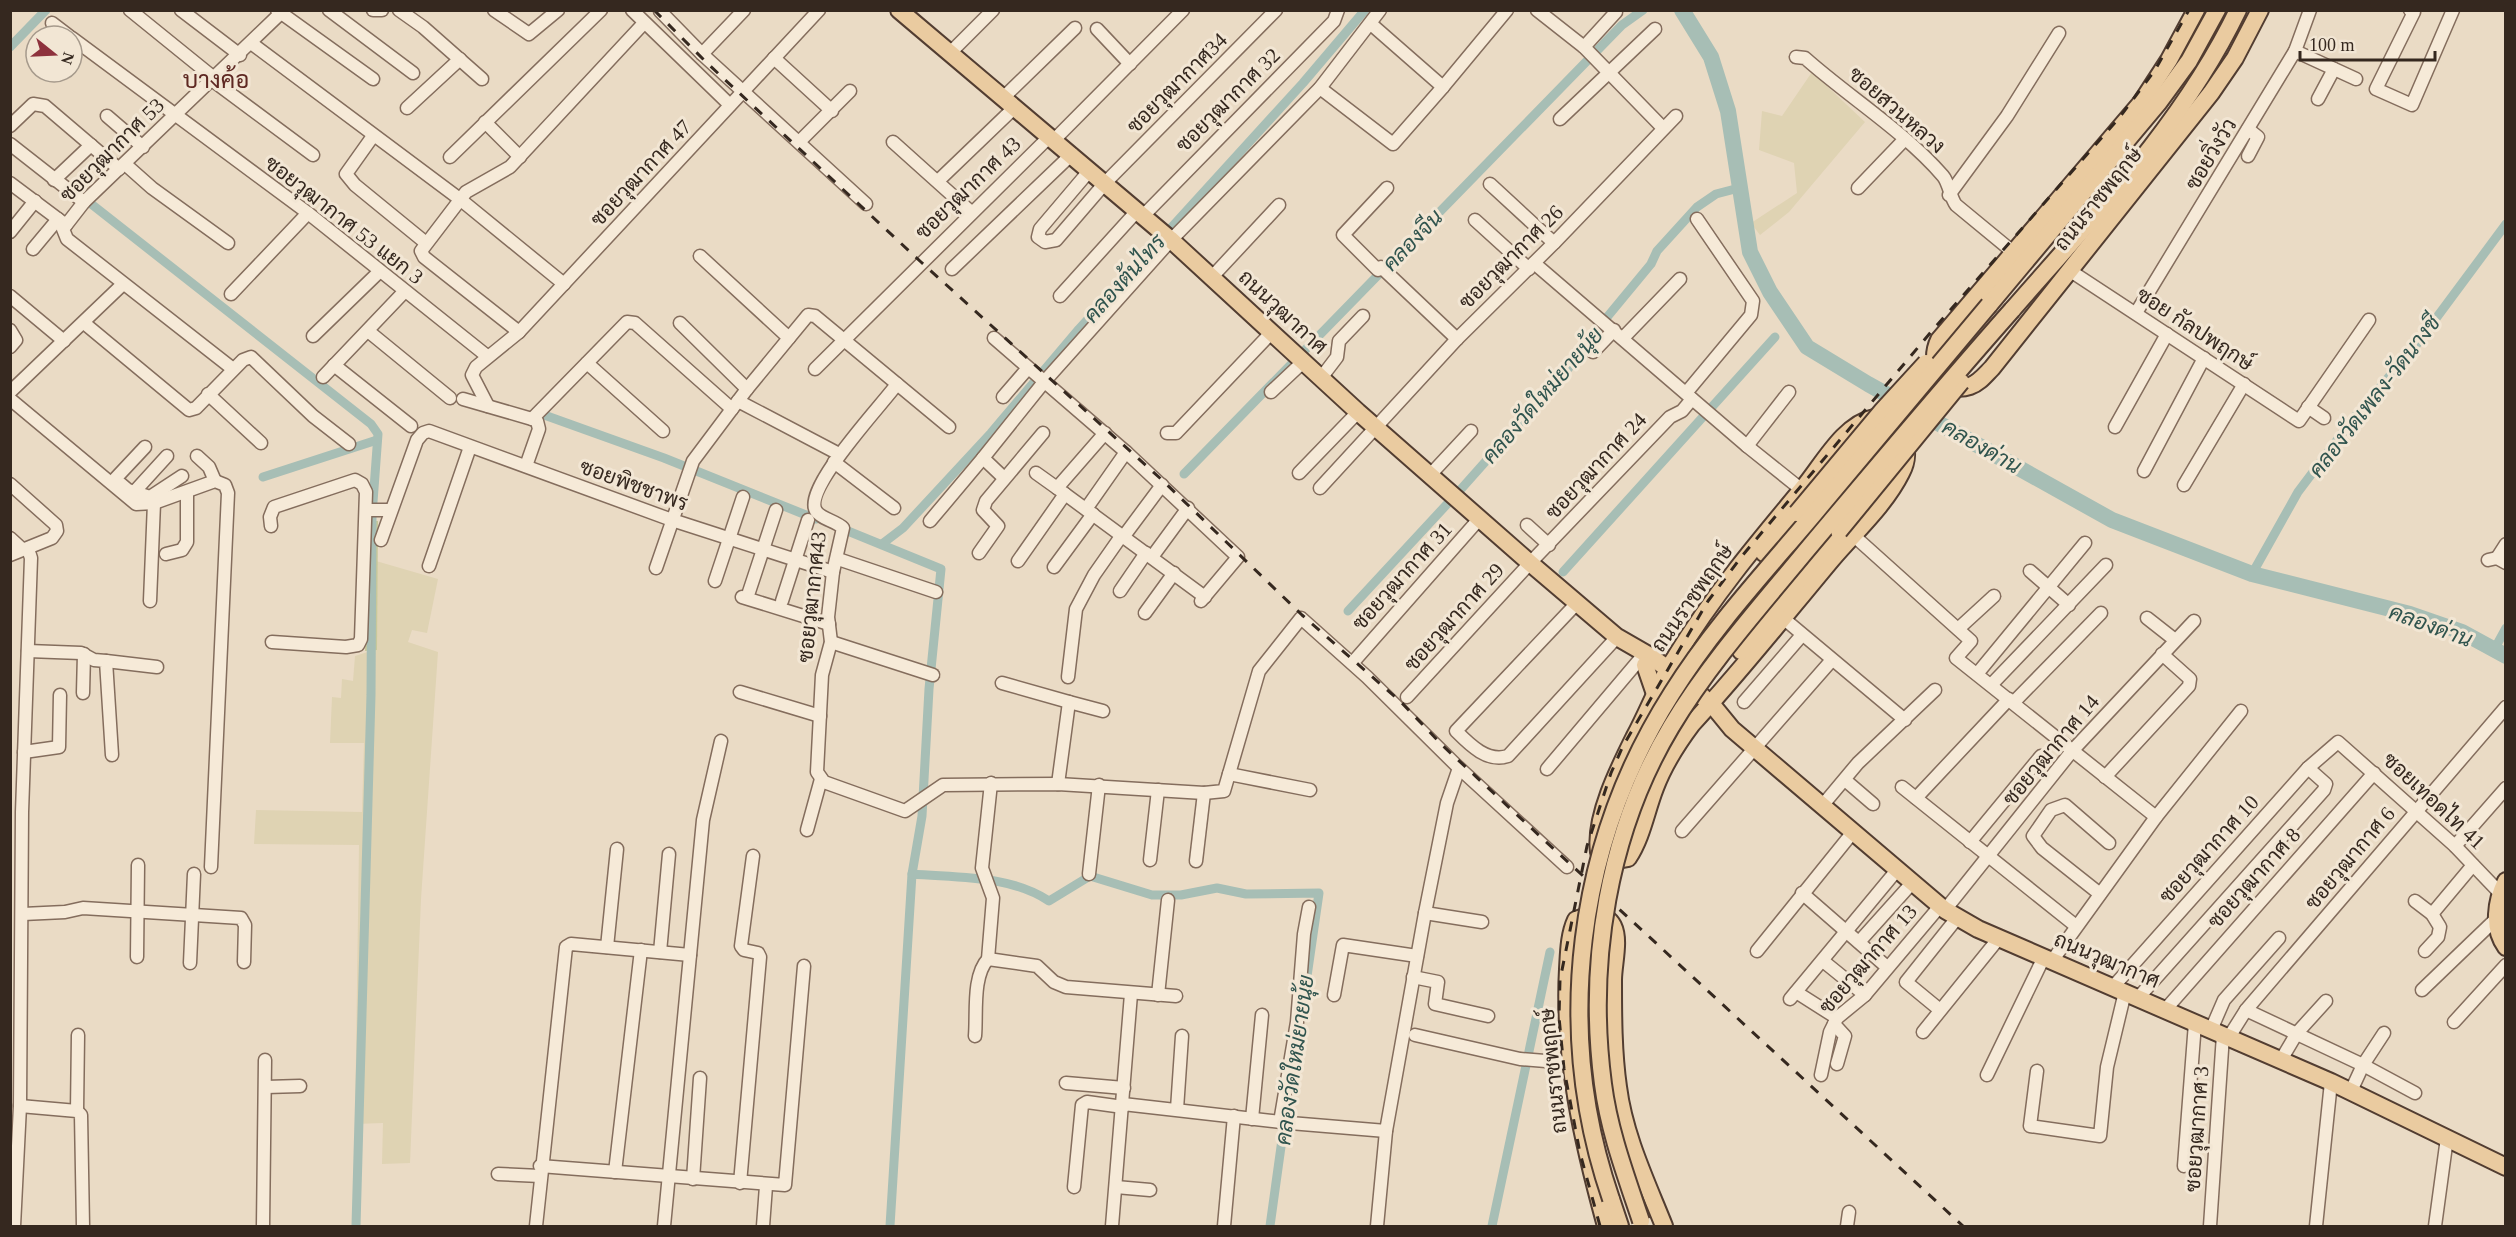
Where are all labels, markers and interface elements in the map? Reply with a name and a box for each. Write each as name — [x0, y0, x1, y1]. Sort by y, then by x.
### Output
north arrow — [24, 24, 84, 84]
scale bar — [2300, 24, 2435, 62]
street label: ซอยวุฒากาศ34 — [1122, 28, 1234, 139]
text: 100 m — [2309, 35, 2355, 55]
street label: ซอยวุฒากาศ 32 — [1171, 43, 1286, 158]
text: N — [58, 50, 78, 67]
street label: ซอยสวนหลวง — [1844, 62, 1950, 158]
district label: บางค้อ — [183, 65, 249, 93]
street label: ซอยวุฒากาศ 53 — [55, 93, 170, 208]
street label: ซอยวิ่งวัว — [2174, 110, 2242, 194]
street label: ซอยวุฒากาศ 47 — [586, 115, 698, 233]
street label: ซอยวุฒากาศ 43 — [910, 132, 1027, 246]
street label: ถนนราชพฤกษ์ — [2048, 141, 2147, 255]
street label: ซอยวุฒากาศ 53 แยก 3 — [259, 151, 428, 291]
street label: ซอยวุฒากาศ 26 — [1454, 200, 1569, 315]
water label: คลองจีน — [1377, 204, 1447, 276]
water label: คลองต้นไทร — [1077, 227, 1171, 328]
street label: ถนนวุฒากาศ — [1232, 265, 1332, 361]
street label: ซอย กัลปพฤกษ์ — [2132, 281, 2260, 376]
water label: คลองวัดเพลง-วัดนางชี — [2303, 308, 2446, 482]
water label: คลองวัดใหม่ยายนุ้ย — [1475, 321, 1611, 470]
street label: ซอยวุฒากาศ 24 — [1541, 407, 1653, 526]
water label: คลองด่าน — [1938, 414, 2026, 479]
street label: ซอยพิชชาพร — [577, 454, 691, 516]
street label: ซอยวุฒากาศ 31 — [1347, 517, 1458, 636]
street label: ซอยวุฒากาศ43 — [793, 530, 833, 664]
street label: ถนนราชพฤกษ์ — [1644, 538, 1738, 656]
street label: ซอยวุฒากาศ 29 — [1399, 558, 1510, 677]
water label: คลองด่าน — [2386, 599, 2476, 652]
street label: ซอยวุฒากาศ 14 — [1998, 689, 2106, 811]
street label: ซอยเทอดไท 41 — [2378, 747, 2491, 854]
street label: ซอยวุฒากาศ 10 — [2154, 790, 2265, 909]
street label: ซอยวุฒากาศ 6 — [2300, 802, 2401, 915]
street label: ซอยวุฒากาศ 8 — [2203, 823, 2307, 934]
street label: ซอยวุฒากาศ 13 — [1814, 899, 1923, 1020]
street label: ถนนวุฒากาศ — [2050, 927, 2163, 995]
water label: คลองวัดใหม่ยายนุ้ย — [1268, 973, 1322, 1147]
street label: ถนนราชพฤกษ์ — [1532, 1006, 1572, 1135]
street label: ซอยวุฒากาศ 3 — [2181, 1065, 2215, 1193]

